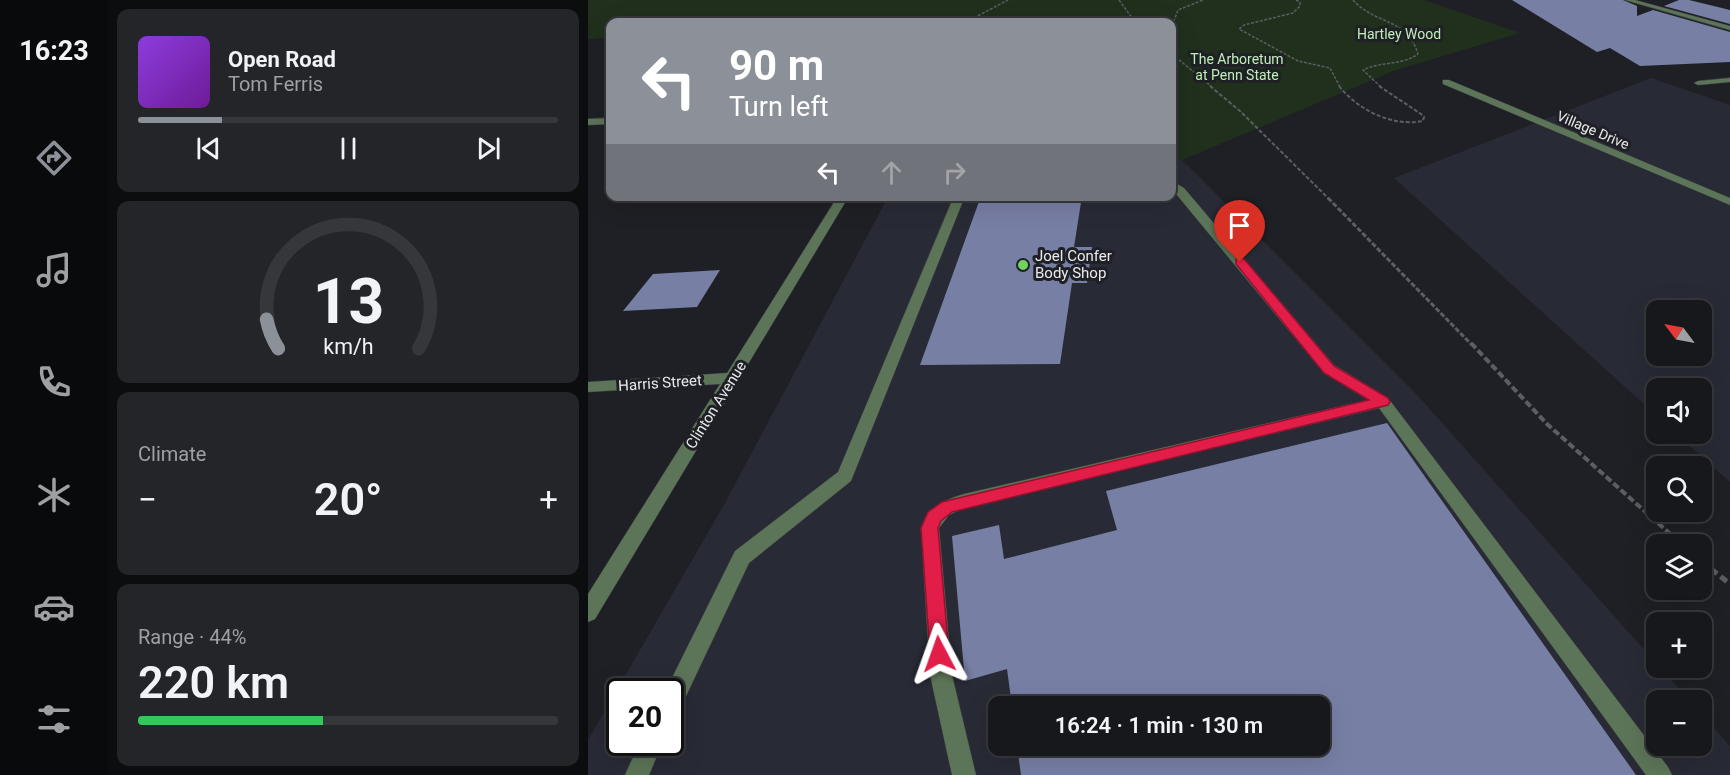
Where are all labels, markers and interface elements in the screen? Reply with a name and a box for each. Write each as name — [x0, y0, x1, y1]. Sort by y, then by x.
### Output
park label: Hartley Wood — [1357, 26, 1441, 42]
text: 16:23 — [19, 35, 89, 67]
text: 90 m — [729, 41, 824, 90]
icon: left — [630, 42, 708, 120]
text: Open Road — [228, 47, 336, 72]
park label: The Arboretum at Penn State — [1190, 51, 1284, 83]
text: Tom Ferris — [228, 72, 323, 96]
text: Turn left — [729, 91, 829, 123]
street label: Village Drive — [1554, 108, 1632, 152]
icon: previous — [192, 132, 225, 165]
icon: pause — [332, 132, 365, 165]
icon: next — [472, 132, 505, 165]
icon: directions — [33, 137, 75, 179]
icon: left — [812, 156, 845, 189]
icon: ahead — [875, 156, 908, 189]
icon: right — [938, 156, 971, 189]
pin — [1214, 200, 1265, 262]
icon: arrive — [1223, 209, 1256, 242]
place label: Joel Confer Body Shop — [1035, 247, 1112, 282]
icon: music — [33, 249, 75, 291]
marker: Joel Confer Body Shop — [1016, 258, 1030, 272]
text: 13 — [312, 265, 384, 338]
north arrow — [1646, 300, 1712, 366]
map controls — [1646, 300, 1712, 756]
text: km/h — [323, 334, 373, 359]
street label: Clinton Avenue — [682, 358, 750, 452]
icon: phone — [33, 361, 75, 403]
street label: Harris Street — [618, 371, 702, 395]
button: sound — [1646, 378, 1712, 444]
text: Climate — [138, 442, 206, 466]
button: search — [1646, 456, 1712, 522]
text: 20° — [314, 473, 382, 526]
icon: climate — [33, 474, 75, 516]
text: − — [138, 480, 157, 519]
text: + — [539, 480, 558, 519]
button: layers — [1646, 534, 1712, 600]
icon: car — [33, 586, 75, 628]
button: + — [1646, 612, 1712, 678]
position arrow — [907, 622, 971, 686]
text: Range · 44% — [138, 625, 246, 649]
text: 220 km — [138, 656, 289, 709]
speed limit sign: 20 — [606, 678, 684, 756]
button: − — [1646, 690, 1712, 756]
icon: filters — [33, 698, 75, 740]
text: 16:24 · 1 min · 130 m — [1055, 713, 1263, 738]

